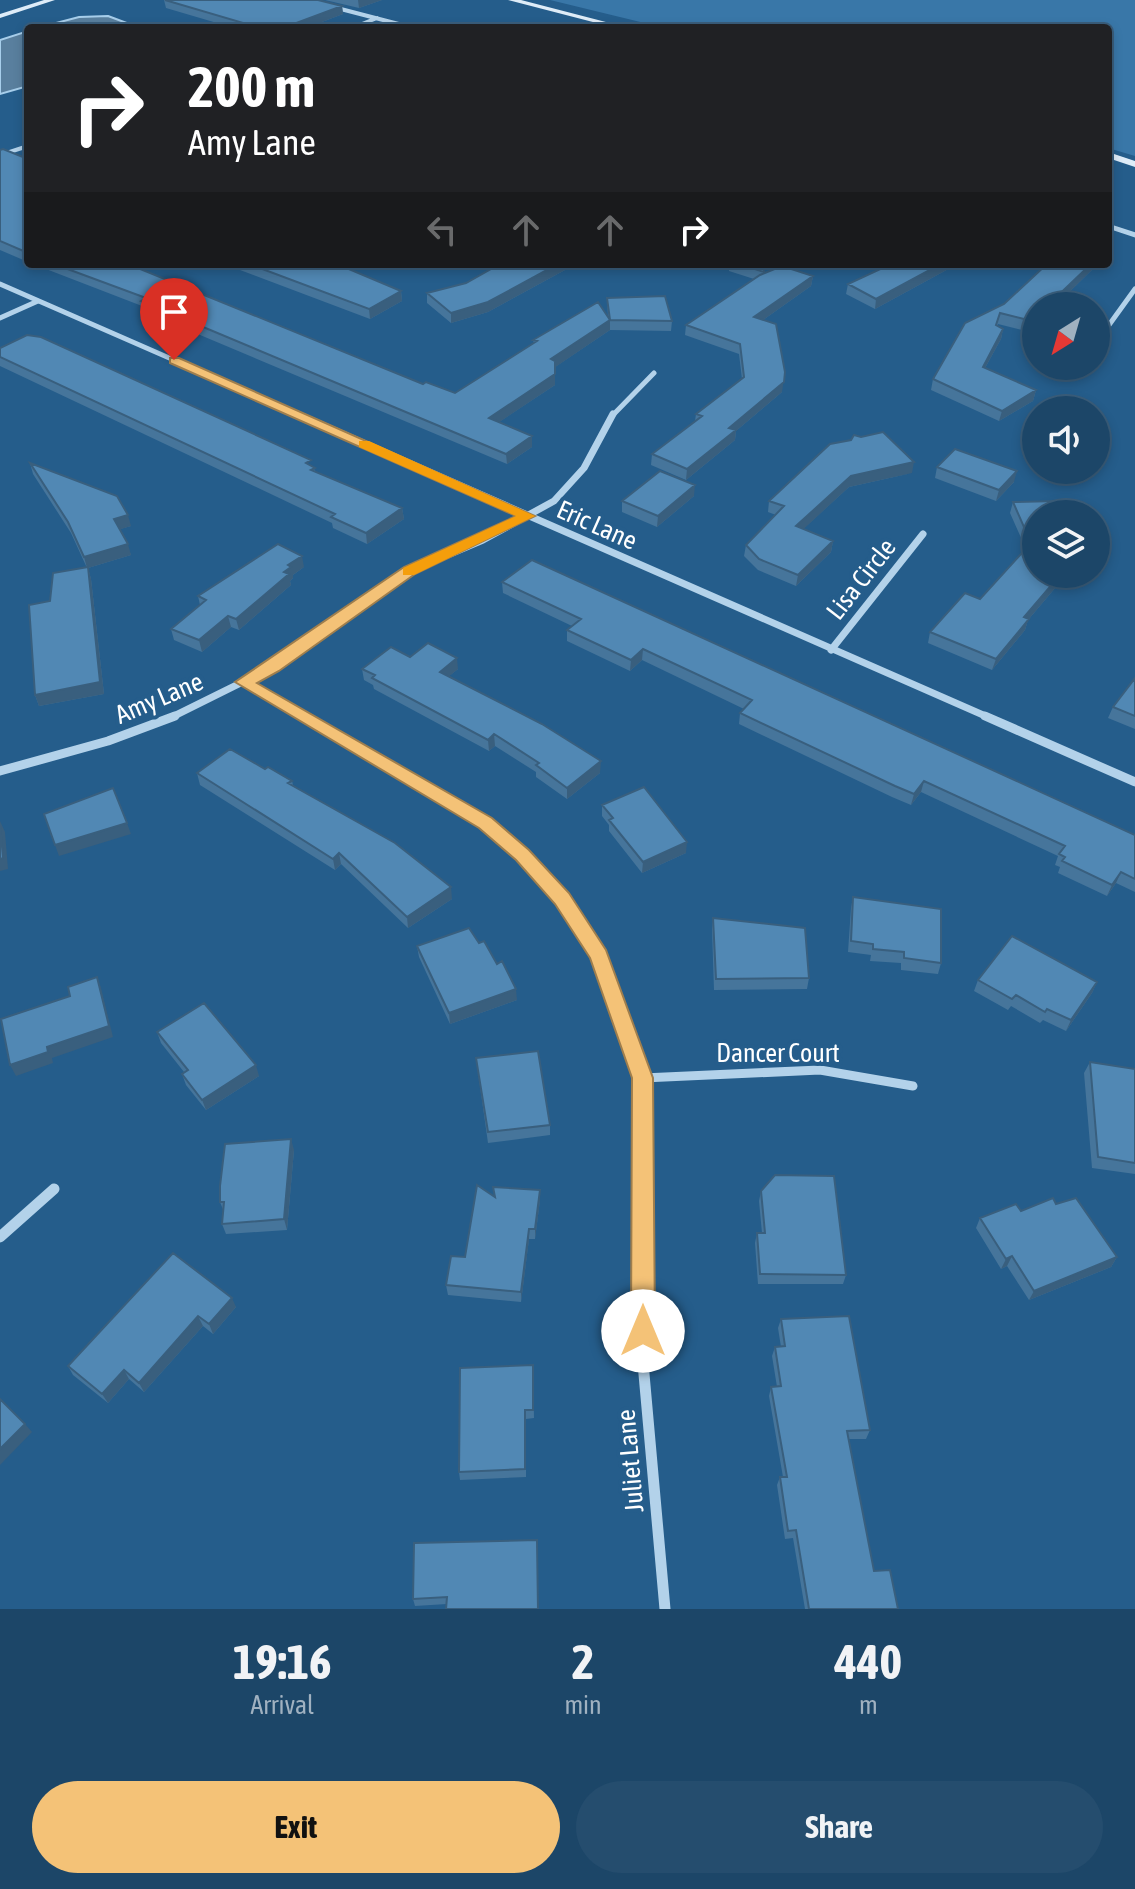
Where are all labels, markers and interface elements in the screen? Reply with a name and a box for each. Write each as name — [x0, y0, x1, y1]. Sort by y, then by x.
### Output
text: 200 m — [188, 55, 315, 119]
icon: right — [56, 56, 160, 160]
text: Amy Lane — [188, 121, 316, 163]
icon: left — [420, 208, 464, 252]
icon: ahead — [504, 208, 548, 252]
icon: ahead — [588, 208, 632, 252]
icon: right — [672, 208, 716, 252]
pin — [140, 278, 208, 360]
icon: arrive — [152, 290, 196, 334]
north arrow — [1022, 292, 1110, 380]
map controls — [1022, 292, 1110, 588]
button: sound — [1022, 396, 1110, 484]
street label: Eric Lane — [552, 494, 642, 556]
button: layers — [1022, 500, 1110, 588]
street label: Lisa Circle — [820, 533, 902, 625]
street label: Amy Lane — [111, 666, 207, 730]
street label: Dancer Court — [716, 1038, 840, 1068]
position arrow — [601, 1289, 685, 1373]
street label: Juliet Lane — [611, 1408, 649, 1514]
text: 19:16 — [233, 1634, 332, 1689]
text: 2 — [572, 1634, 594, 1689]
text: 440 — [835, 1634, 902, 1689]
text: Arrival — [250, 1690, 314, 1720]
text: min — [564, 1690, 602, 1720]
text: m — [859, 1690, 878, 1720]
button: Exit — [32, 1781, 560, 1873]
button: Share — [576, 1781, 1103, 1873]

